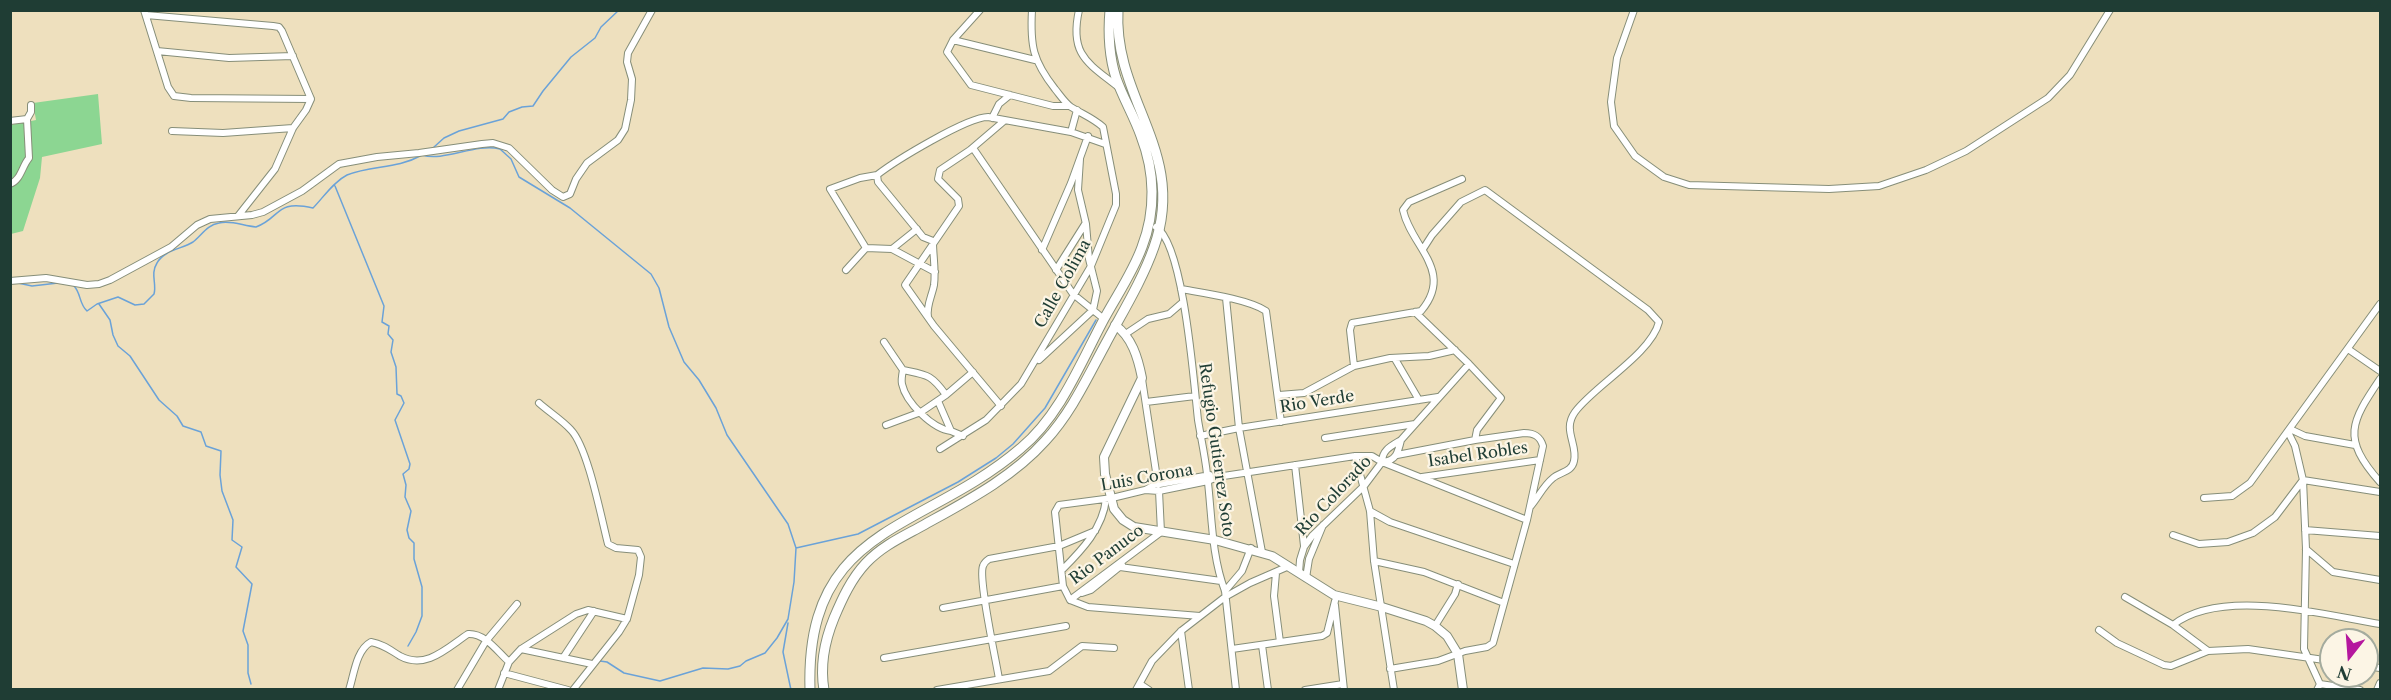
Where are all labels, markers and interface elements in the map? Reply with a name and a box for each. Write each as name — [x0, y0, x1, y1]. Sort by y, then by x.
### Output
street label: Calle Colima — [1031, 236, 1095, 332]
street label: Refugio Gutierrez Soto — [1194, 362, 1238, 538]
street label: Rio Verde — [1278, 387, 1356, 417]
street label: Isabel Robles — [1427, 438, 1529, 472]
street label: Rio Colorado — [1292, 452, 1376, 540]
street label: Luis Corona — [1099, 460, 1195, 496]
street label: Rio Panuco — [1066, 521, 1148, 589]
north arrow — [2319, 628, 2379, 688]
text: N — [2335, 662, 2354, 685]

